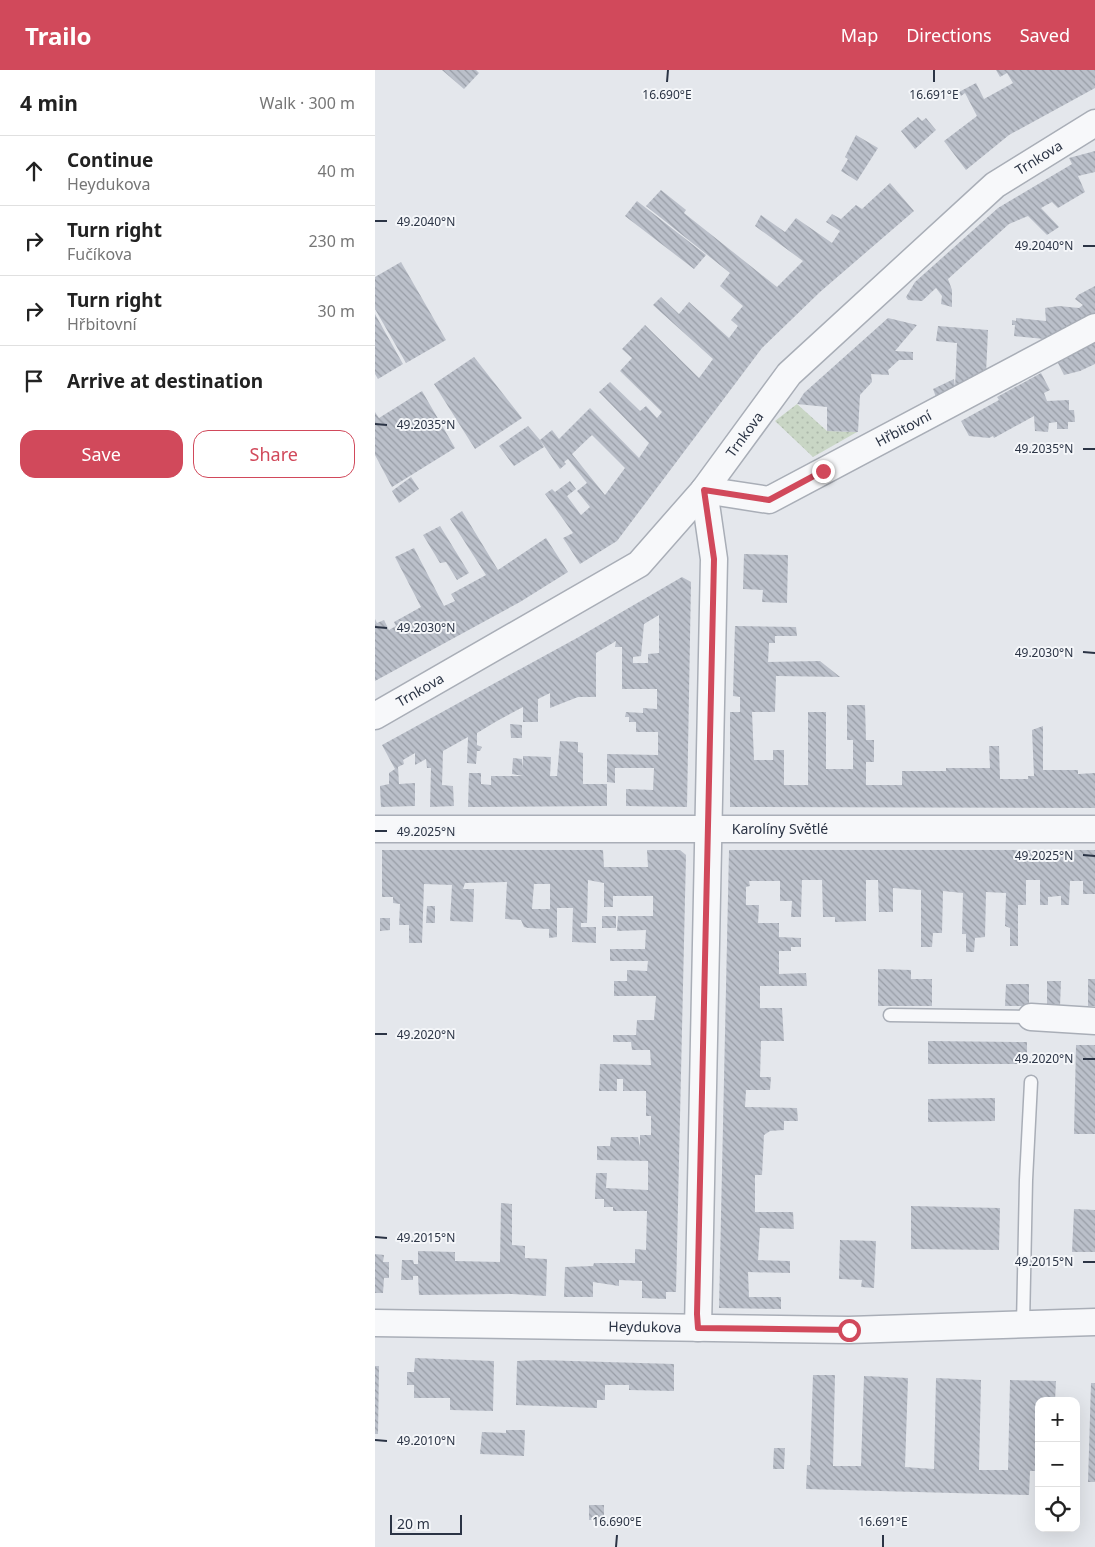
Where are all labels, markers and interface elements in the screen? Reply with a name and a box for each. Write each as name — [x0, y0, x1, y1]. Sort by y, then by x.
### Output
text: Trailo — [25, 19, 92, 52]
text: Map — [841, 23, 878, 47]
text: Directions — [906, 23, 992, 47]
text: Saved — [1020, 23, 1070, 47]
text: 16.690°E — [642, 86, 692, 103]
text: 16.691°E — [909, 86, 959, 103]
text: 4 min — [20, 89, 78, 117]
text: Walk · 300 m — [260, 92, 355, 114]
street label: Trnkova — [1011, 136, 1066, 179]
text: Continue — [67, 147, 153, 173]
icon: ahead — [20, 157, 48, 185]
text: 40 m — [318, 160, 355, 182]
text: Heydukova — [67, 173, 150, 195]
text: 49.2040°N — [397, 213, 455, 230]
text: Turn right — [67, 217, 162, 243]
icon: right — [20, 227, 48, 255]
text: 230 m — [308, 230, 355, 252]
text: 49.2040°N — [1015, 237, 1073, 254]
text: Fučíkova — [67, 243, 132, 265]
text: Turn right — [67, 287, 162, 313]
icon: right — [20, 297, 48, 325]
text: 30 m — [318, 300, 355, 322]
text: Hřbitovní — [67, 313, 137, 335]
icon: arrive — [20, 367, 48, 395]
text: Arrive at destination — [67, 368, 263, 394]
street label: Hřbitovní — [872, 405, 935, 451]
street label: Trnkova — [721, 407, 767, 461]
text: 49.2035°N — [397, 416, 455, 433]
button: Save — [20, 430, 183, 478]
button: Share — [193, 430, 355, 478]
text: 49.2035°N — [1015, 440, 1073, 457]
route end — [812, 460, 835, 483]
text: 49.2030°N — [397, 619, 455, 636]
text: 49.2030°N — [1015, 644, 1073, 661]
street label: Trnkova — [392, 668, 447, 711]
street label: Karolíny Světlé — [732, 819, 828, 838]
text: 49.2025°N — [397, 823, 455, 840]
text: 49.2025°N — [1015, 847, 1073, 864]
text: 49.2020°N — [397, 1026, 455, 1043]
text: 49.2020°N — [1015, 1050, 1073, 1067]
text: 49.2015°N — [397, 1229, 455, 1246]
text: 49.2015°N — [1015, 1253, 1073, 1270]
street label: Heydukova — [608, 1316, 682, 1337]
route start — [838, 1319, 861, 1342]
map controls — [1035, 1397, 1080, 1532]
button: + — [1035, 1397, 1080, 1442]
text: 49.2010°N — [397, 1432, 455, 1449]
button: − — [1035, 1442, 1080, 1487]
button: locate — [1035, 1487, 1080, 1532]
scale bar — [390, 1512, 463, 1535]
text: 16.690°E — [592, 1513, 642, 1530]
text: 16.691°E — [858, 1513, 908, 1530]
text: 20 m — [397, 1514, 430, 1533]

